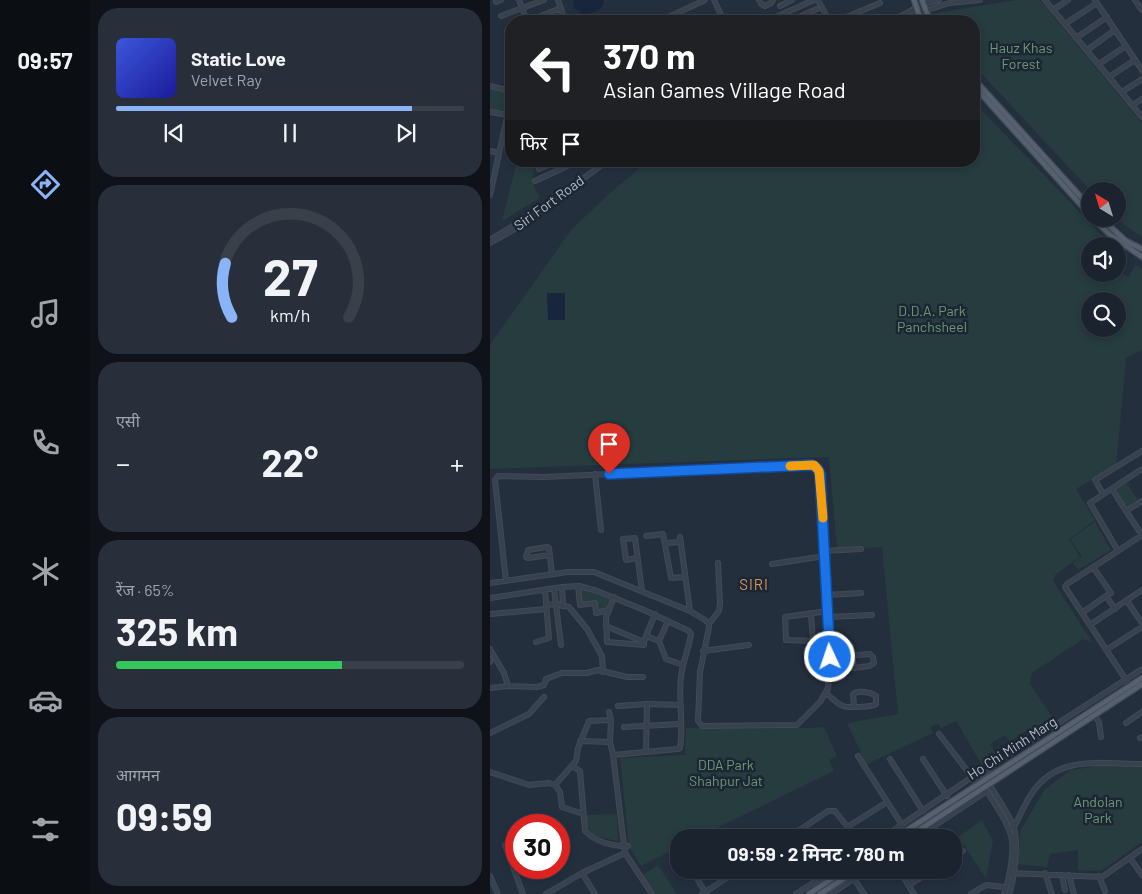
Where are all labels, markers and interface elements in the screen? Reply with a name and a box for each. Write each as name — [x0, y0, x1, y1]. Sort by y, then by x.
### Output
text: 370 m — [603, 34, 695, 76]
icon: left — [520, 35, 585, 100]
park label: Hauz Khas Forest — [990, 39, 1053, 72]
text: 09:57 — [17, 47, 73, 73]
text: Static Love — [191, 47, 286, 70]
text: Velvet Ray — [191, 70, 262, 89]
text: Asian Games Village Road — [603, 76, 846, 102]
icon: previous — [160, 119, 188, 147]
icon: pause — [276, 119, 304, 147]
icon: next — [392, 119, 420, 147]
icon: arrive — [557, 130, 585, 158]
text: फिर — [520, 131, 547, 154]
icon: directions — [28, 167, 63, 202]
street label: Siri Fort Road — [510, 172, 587, 234]
north arrow — [1081, 182, 1126, 228]
map controls — [1081, 182, 1126, 337]
button: sound — [1081, 237, 1126, 282]
text: 27 — [263, 244, 318, 306]
button: search — [1081, 292, 1126, 337]
icon: music — [28, 296, 63, 331]
park label: D.D.A. Park Panchsheel — [897, 302, 967, 335]
text: km/h — [270, 304, 310, 326]
text: एसी — [116, 411, 140, 430]
pin — [588, 423, 630, 474]
icon: phone — [28, 425, 63, 460]
icon: arrive — [595, 430, 623, 458]
text: 22° — [262, 439, 318, 485]
text: − — [116, 446, 130, 480]
text: + — [450, 446, 464, 480]
icon: climate — [28, 554, 63, 589]
district label: SIRI — [739, 575, 769, 593]
text: रेंज · 65% — [116, 580, 174, 599]
text: 325 km — [116, 608, 238, 654]
position arrow — [803, 630, 855, 682]
icon: car — [28, 683, 63, 718]
street label: Ho Chi Minh Marg — [964, 712, 1060, 783]
park label: DDA Park Shahpur Jat — [689, 756, 763, 789]
text: आगमन — [116, 765, 160, 784]
text: 09:59 — [116, 793, 212, 839]
park label: Andolan Park — [1073, 793, 1123, 826]
icon: filters — [28, 812, 63, 847]
speed limit sign: 30 — [505, 814, 570, 879]
text: 09:59 · 2 मिनट · 780 m — [728, 842, 904, 865]

